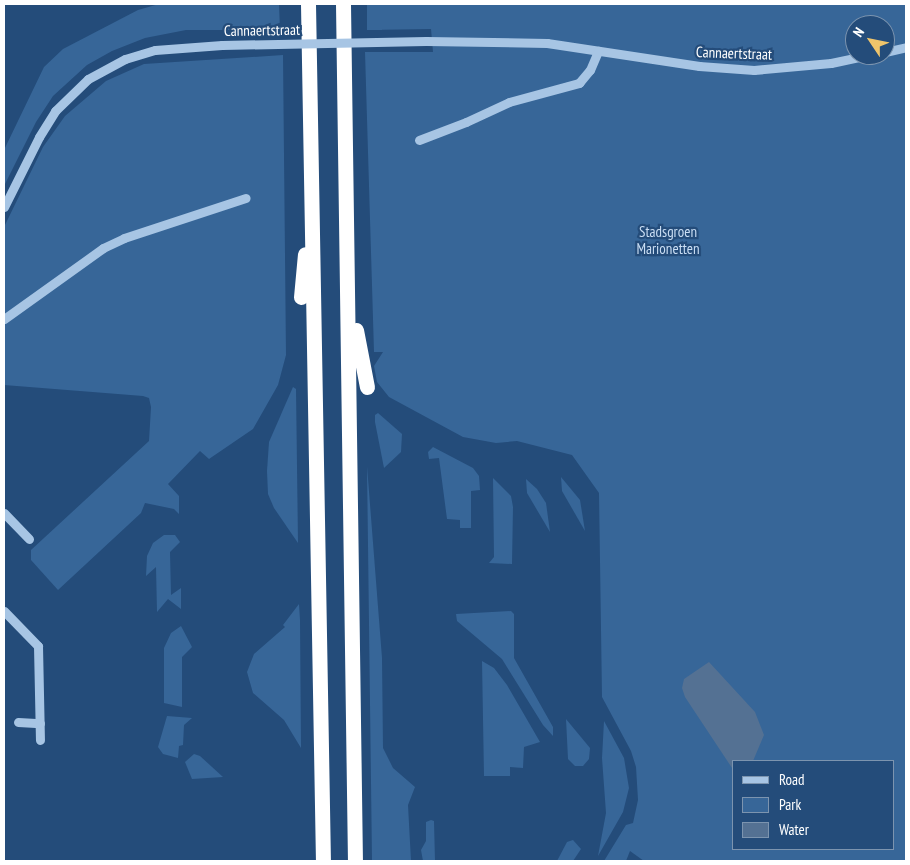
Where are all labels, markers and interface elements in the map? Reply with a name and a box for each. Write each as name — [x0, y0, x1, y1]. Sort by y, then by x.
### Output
north arrow — [845, 15, 895, 65]
street label: Cannaertstraat — [224, 20, 300, 40]
text: N — [849, 24, 868, 40]
street label: Cannaertstraat — [696, 43, 772, 63]
park label: Stadsgroen Marionetten — [636, 222, 700, 257]
legend — [732, 760, 895, 850]
text: Road — [779, 770, 805, 789]
text: Park — [779, 795, 801, 814]
text: Water — [779, 820, 809, 839]

